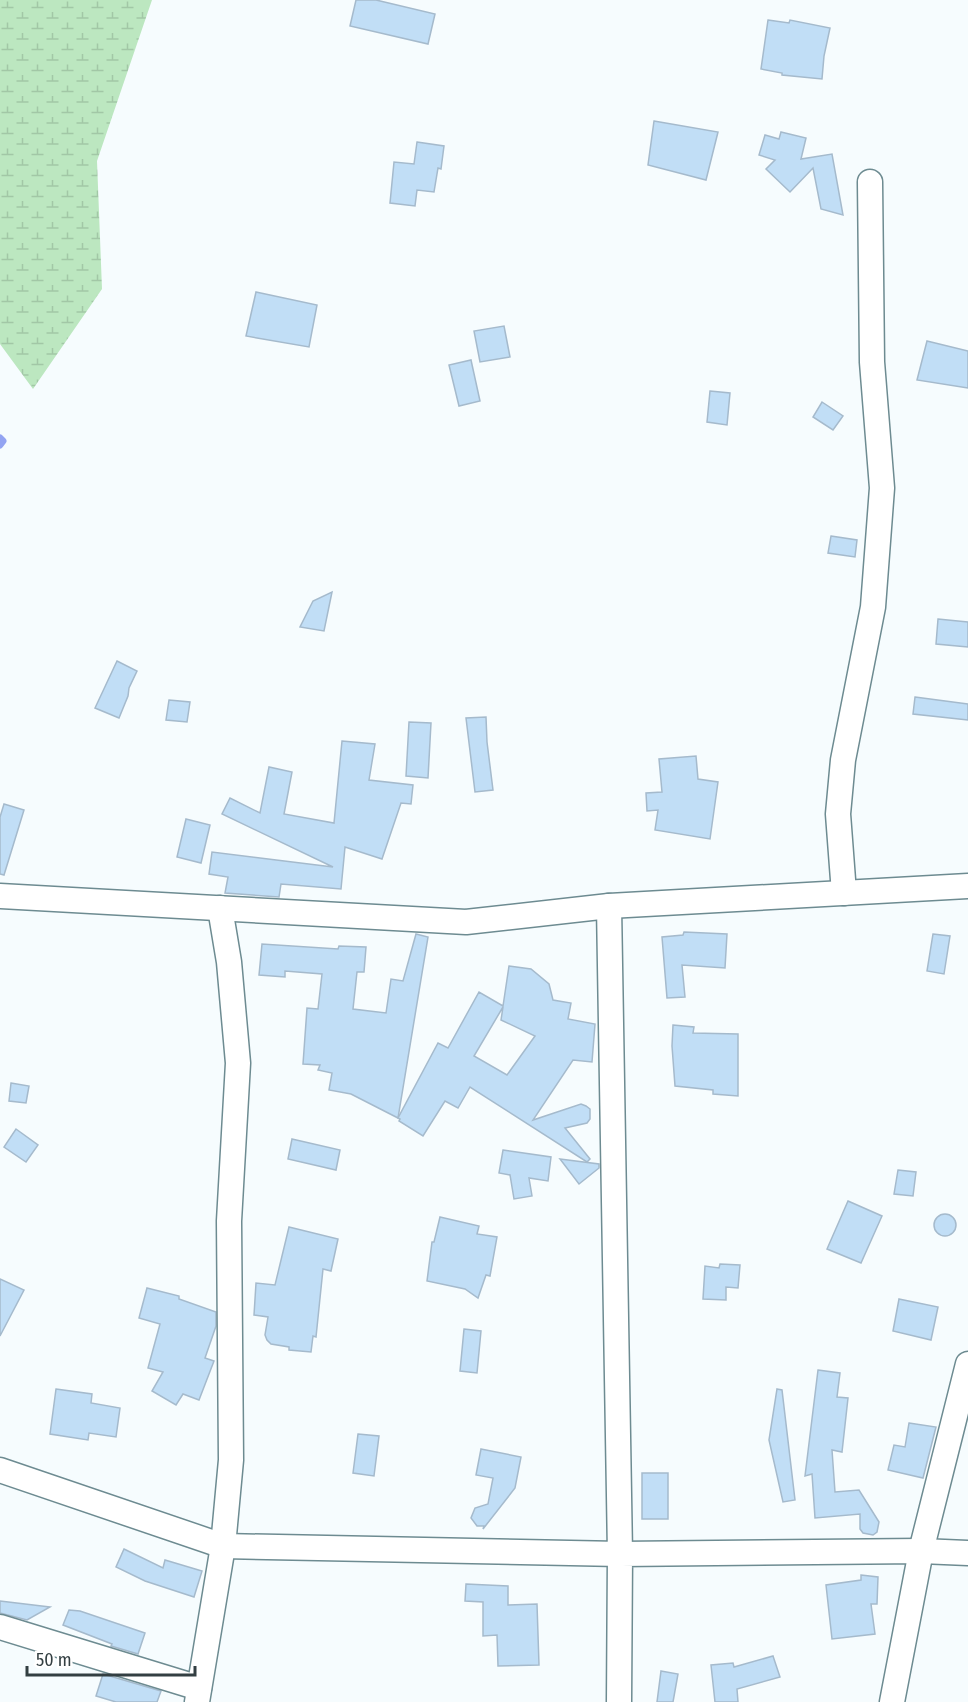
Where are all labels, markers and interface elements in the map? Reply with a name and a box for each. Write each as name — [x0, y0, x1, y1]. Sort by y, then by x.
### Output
scale bar — [27, 1639, 195, 1677]
text: 50 m — [36, 1649, 72, 1671]

